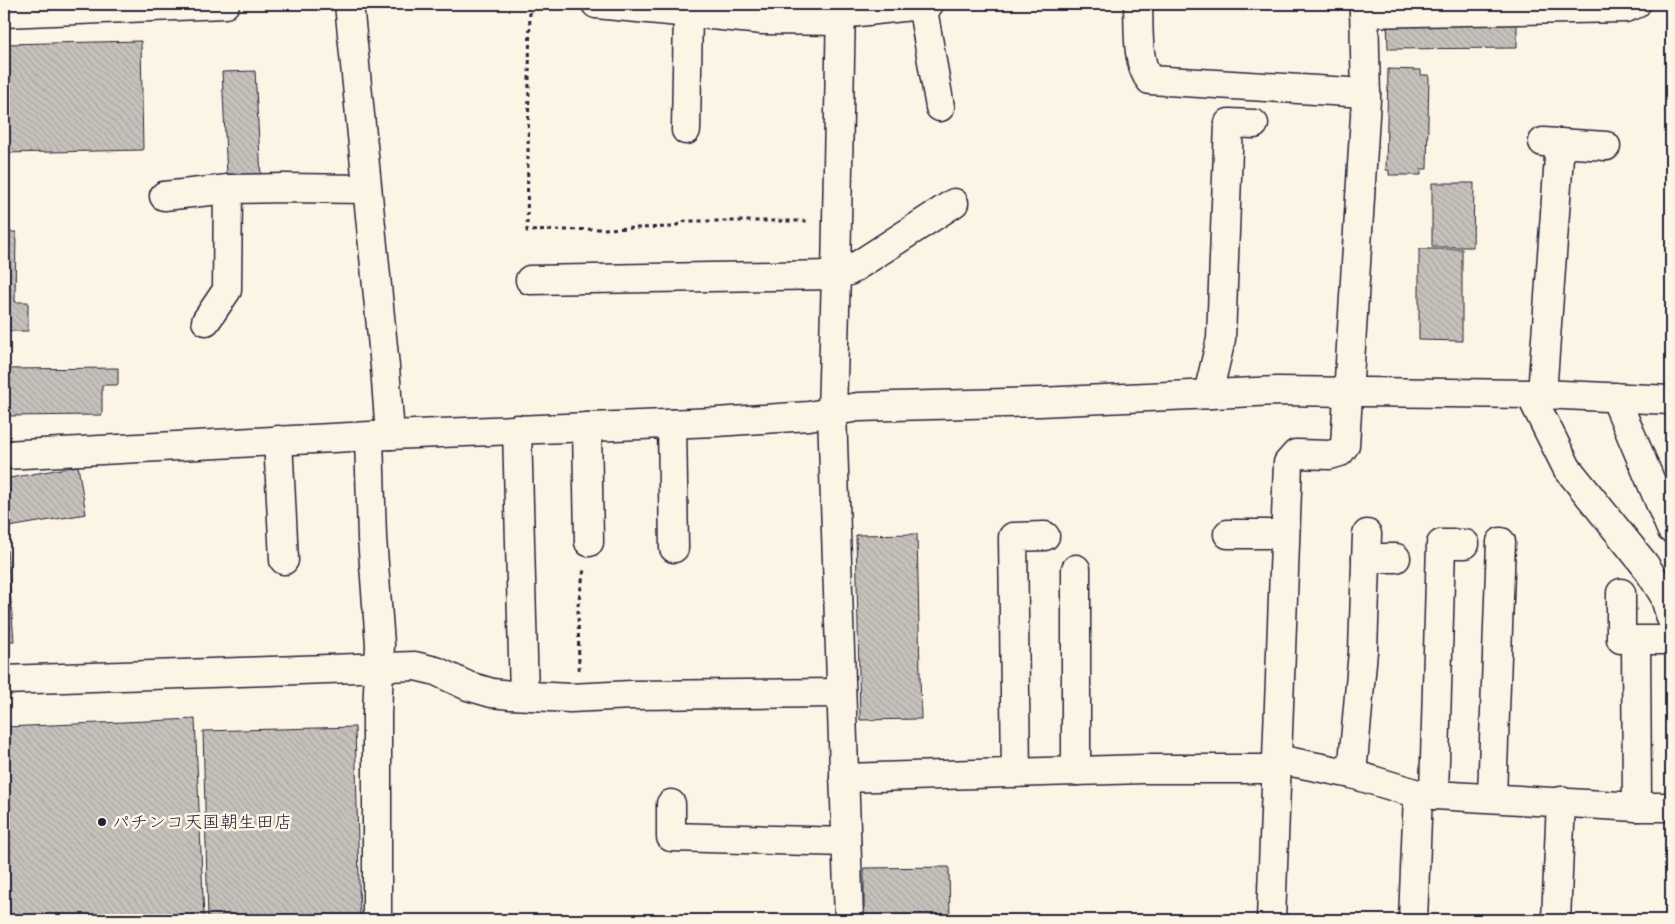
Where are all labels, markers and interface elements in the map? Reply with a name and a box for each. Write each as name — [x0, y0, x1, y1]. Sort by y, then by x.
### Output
place label: パチンコ天国朝生田店 — [112, 810, 292, 835]
marker: パチンコ天国朝生田店 — [96, 816, 108, 828]

